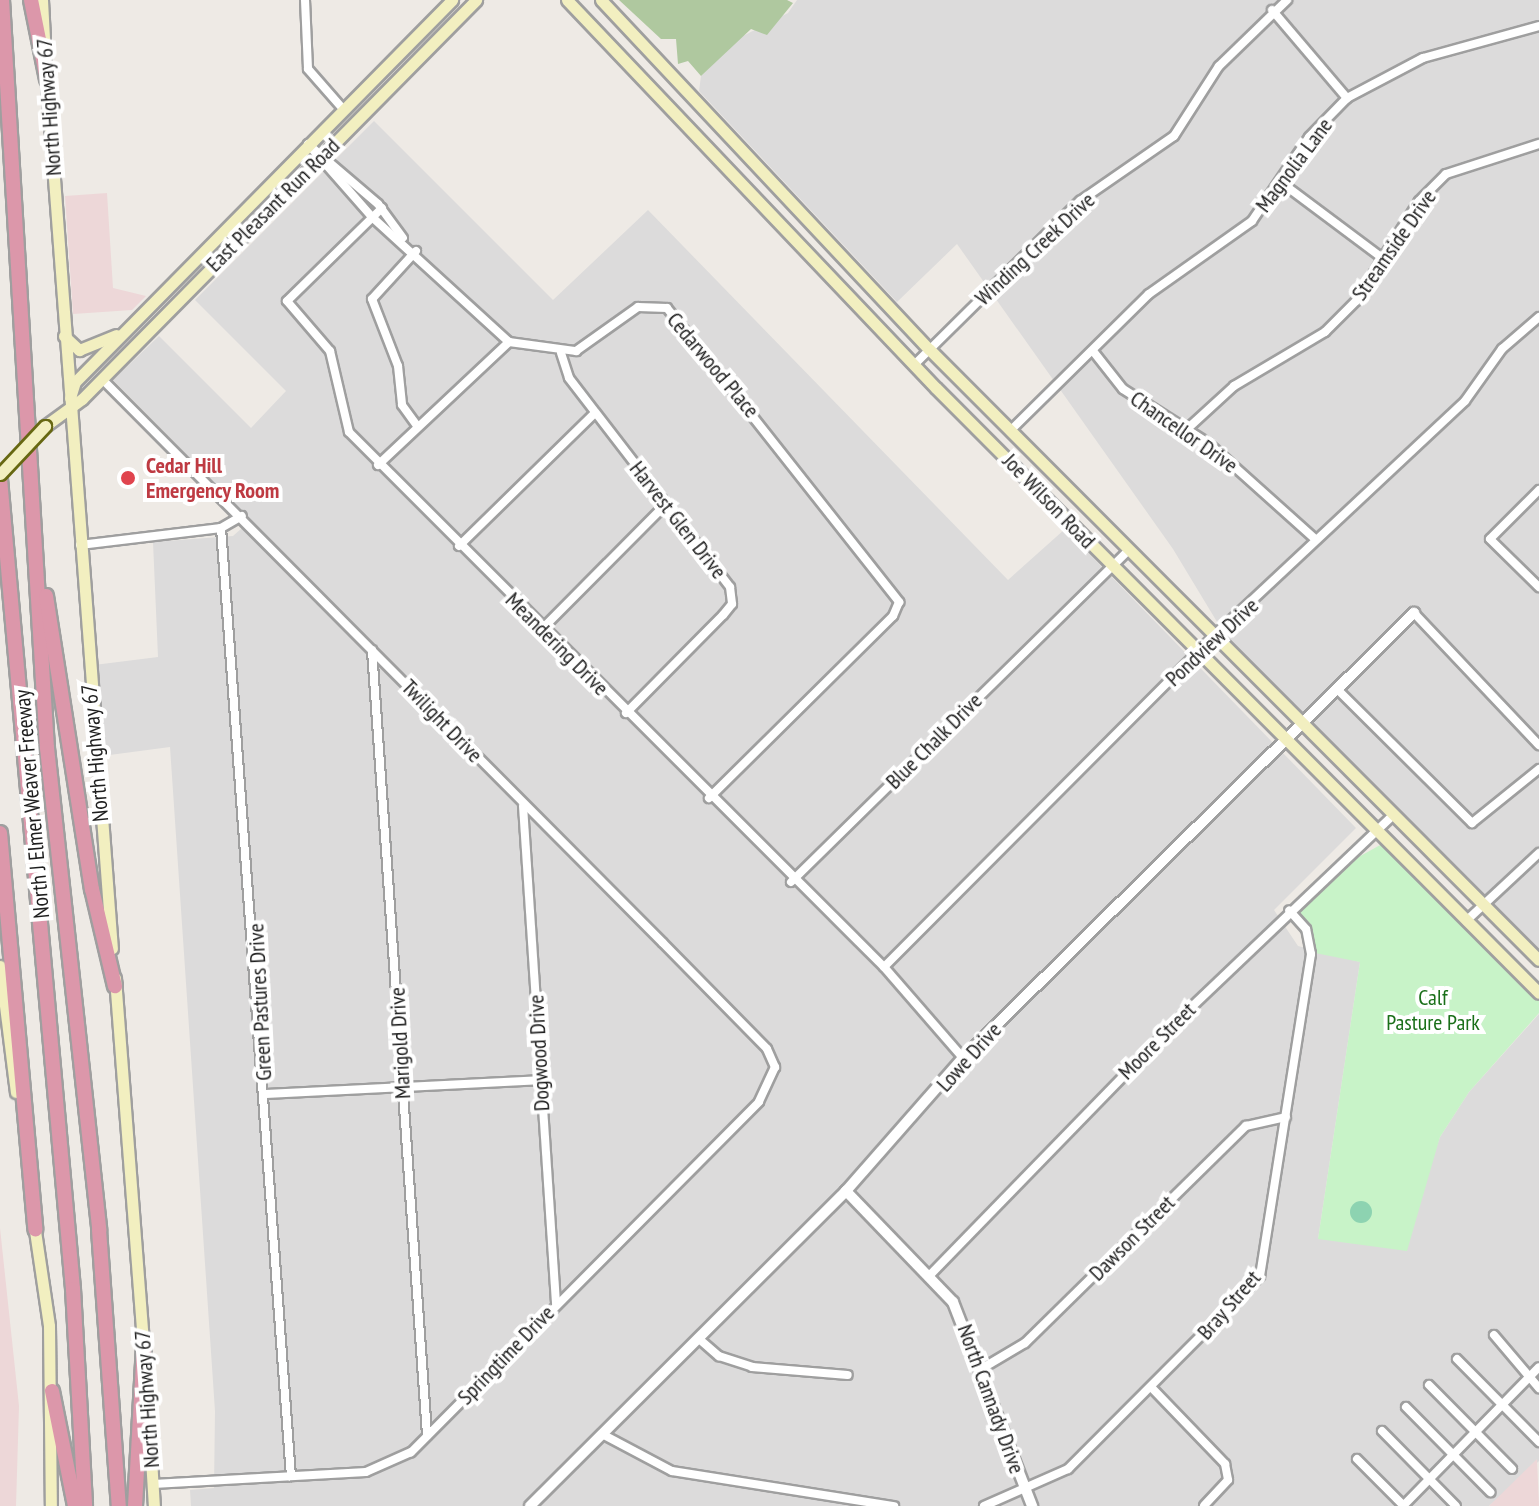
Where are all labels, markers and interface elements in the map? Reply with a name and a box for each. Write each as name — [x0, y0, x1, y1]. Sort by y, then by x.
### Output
street label: North Highway 67 — [31, 37, 67, 177]
street label: Magnolia Lane — [1250, 113, 1338, 217]
street label: East Pleasant Run Road — [201, 133, 345, 277]
street label: Streamside Drive — [1346, 185, 1442, 305]
street label: Winding Creek Drive — [970, 187, 1100, 311]
street label: Cedarwood Place — [661, 307, 765, 423]
street label: Chancellor Drive — [1125, 385, 1243, 479]
street label: Joe Wilson Road — [997, 448, 1101, 554]
place label: Cedar Hill Emergency Room — [146, 452, 280, 504]
street label: Harvest Glen Drive — [624, 456, 732, 584]
marker: Cedar Hill Emergency Room — [117, 467, 139, 489]
street label: Meandering Drive — [500, 587, 614, 701]
street label: Pondview Drive — [1160, 592, 1264, 692]
street label: Twilight Drive — [396, 674, 488, 768]
street label: North Highway 67 — [76, 683, 114, 823]
street label: Blue Chalk Drive — [880, 687, 988, 795]
street label: North J Elmer Weaver Freeway — [9, 688, 55, 920]
street label: Green Pastures Drive — [243, 923, 277, 1081]
park label: Calf Pasture Park — [1386, 984, 1480, 1036]
street label: Marigold Drive — [384, 986, 416, 1100]
street label: Dogwood Drive — [523, 994, 555, 1112]
street label: Moore Street — [1113, 997, 1201, 1085]
street label: Lowe Drive — [931, 1017, 1007, 1097]
street label: Dawson Street — [1084, 1190, 1180, 1286]
street label: Bray Street — [1192, 1265, 1266, 1345]
street label: Springtime Drive — [452, 1300, 560, 1410]
street label: North Cannady Drive — [952, 1321, 1030, 1477]
street label: North Highway 67 — [129, 1329, 165, 1469]

